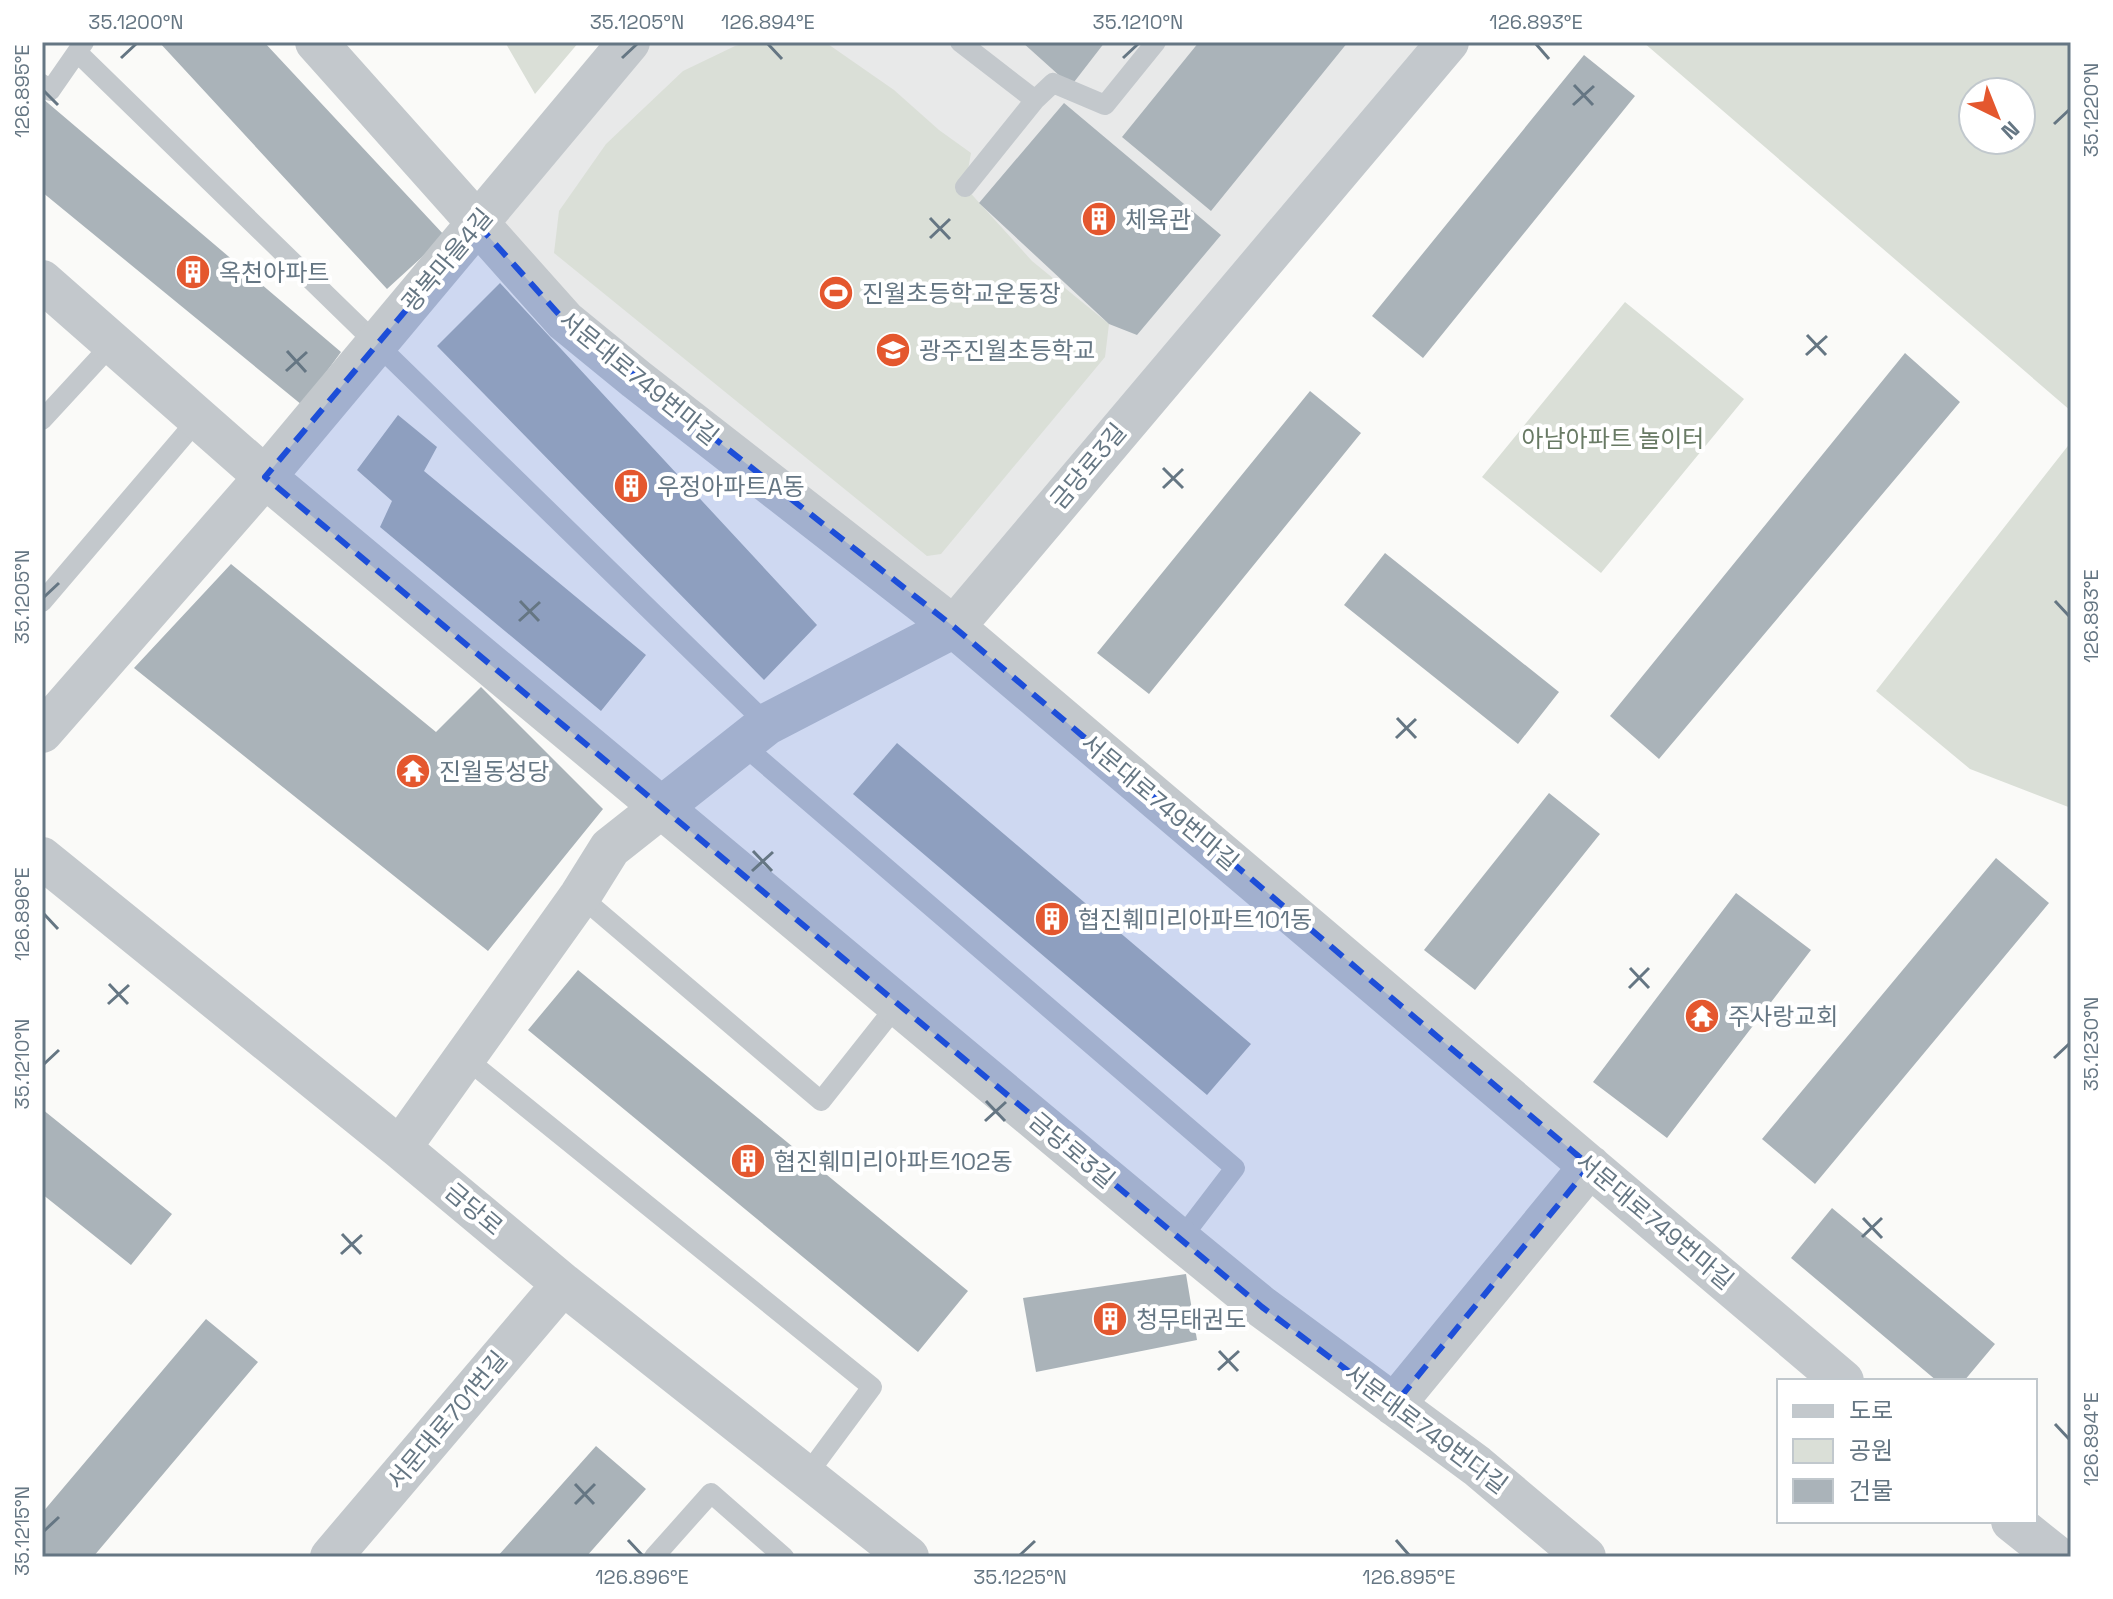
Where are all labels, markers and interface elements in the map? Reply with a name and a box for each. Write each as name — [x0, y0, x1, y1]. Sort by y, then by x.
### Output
text: 35.1200°N — [88, 9, 184, 35]
text: 35.1205°N — [590, 9, 684, 35]
text: 126.894°E — [721, 9, 815, 35]
text: 35.1210°N — [1093, 9, 1183, 35]
text: 126.893°E — [1489, 9, 1583, 35]
text: 126.895°E — [9, 44, 35, 138]
text: 35.1220°N — [2078, 63, 2104, 157]
north arrow — [1957, 76, 2037, 156]
text: N — [1996, 115, 2026, 146]
building icon: 체육관 — [1080, 200, 1118, 238]
street label: 광복마을4길 — [395, 202, 499, 318]
place label: 체육관 — [1125, 204, 1191, 235]
building icon: 옥천아파트 — [174, 253, 212, 291]
place label: 옥천아파트 — [219, 257, 329, 288]
sports icon: 진월초등학교운동장 — [817, 274, 855, 312]
place label: 진월초등학교운동장 — [862, 278, 1061, 309]
street label: 서문대로749번마길 — [553, 304, 725, 452]
school or university icon: 광주진월초등학교 — [874, 331, 912, 369]
place label: 광주진월초등학교 — [919, 335, 1096, 366]
street label: 금당로3길 — [1043, 417, 1133, 515]
park label: 아남아파트 놀이터 — [1522, 423, 1704, 454]
building icon: 우정아파트A동 — [612, 467, 650, 505]
place label: 우정아파트A동 — [657, 471, 805, 502]
text: 35.1205°N — [9, 550, 35, 644]
text: 126.893°E — [2078, 569, 2104, 663]
street label: 서문대로749번마길 — [1075, 727, 1245, 877]
temple icon: 진월동성당 — [394, 752, 432, 790]
place label: 진월동성당 — [439, 756, 549, 787]
text: 126.896°E — [9, 867, 35, 961]
building icon: 협진훼미리아파트101동 — [1033, 900, 1071, 938]
place label: 협진훼미리아파트101동 — [1078, 904, 1312, 935]
temple icon: 주사랑교회 — [1683, 997, 1721, 1035]
text: 35.1230°N — [2078, 997, 2104, 1091]
place label: 주사랑교회 — [1728, 1001, 1838, 1032]
text: 35.1210°N — [9, 1019, 35, 1109]
street label: 금당로3길 — [1023, 1105, 1121, 1195]
building icon: 협진훼미리아파트102동 — [729, 1142, 767, 1180]
place label: 협진훼미리아파트102동 — [774, 1146, 1013, 1177]
street label: 서문대로749번마길 — [1570, 1146, 1740, 1296]
street label: 금당로 — [439, 1176, 509, 1242]
building icon: 청무태권도 — [1091, 1300, 1129, 1338]
place label: 청무태권도 — [1136, 1304, 1246, 1335]
street label: 서문대로701번길 — [380, 1344, 514, 1496]
street label: 서문대로749번다길 — [1338, 1358, 1514, 1500]
legend — [1777, 1379, 2037, 1523]
text: 126.894°E — [2078, 1392, 2104, 1486]
text: 도로 — [1849, 1395, 1893, 1426]
text: 공원 — [1849, 1435, 1893, 1466]
text: 건물 — [1849, 1475, 1893, 1506]
text: 35.1215°N — [9, 1486, 35, 1576]
text: 126.896°E — [595, 1564, 689, 1590]
text: 35.1225°N — [973, 1564, 1067, 1590]
text: 126.895°E — [1362, 1564, 1456, 1590]

